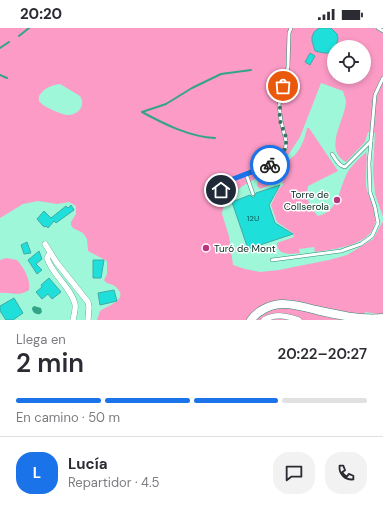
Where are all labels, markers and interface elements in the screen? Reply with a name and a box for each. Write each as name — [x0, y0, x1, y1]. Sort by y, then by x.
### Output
text: 20:20 — [20, 4, 62, 24]
map controls — [327, 40, 371, 84]
button: locate — [327, 40, 371, 84]
pin — [266, 69, 300, 103]
icon: bag — [272, 75, 294, 97]
courier — [250, 145, 290, 185]
icon: bike — [259, 154, 281, 176]
pin — [204, 173, 238, 207]
icon: home — [210, 179, 232, 201]
place label: Torre de Collserola — [284, 188, 329, 213]
marker: Torre de Collserola — [332, 195, 342, 205]
house number: 12U — [247, 213, 259, 223]
place label: Turó de Mont — [214, 242, 276, 255]
marker: Turó de Mont — [201, 243, 211, 253]
text: Llega en — [16, 331, 66, 348]
text: 20:22–20:27 — [278, 344, 367, 364]
text: 2 min — [16, 346, 84, 380]
text: En camino · 50 m — [16, 409, 120, 426]
button: chat — [273, 452, 315, 494]
button: phone — [325, 452, 367, 494]
text: Lucía — [68, 454, 108, 474]
text: L — [33, 463, 41, 483]
text: Repartidor · 4.5 — [68, 474, 160, 491]

